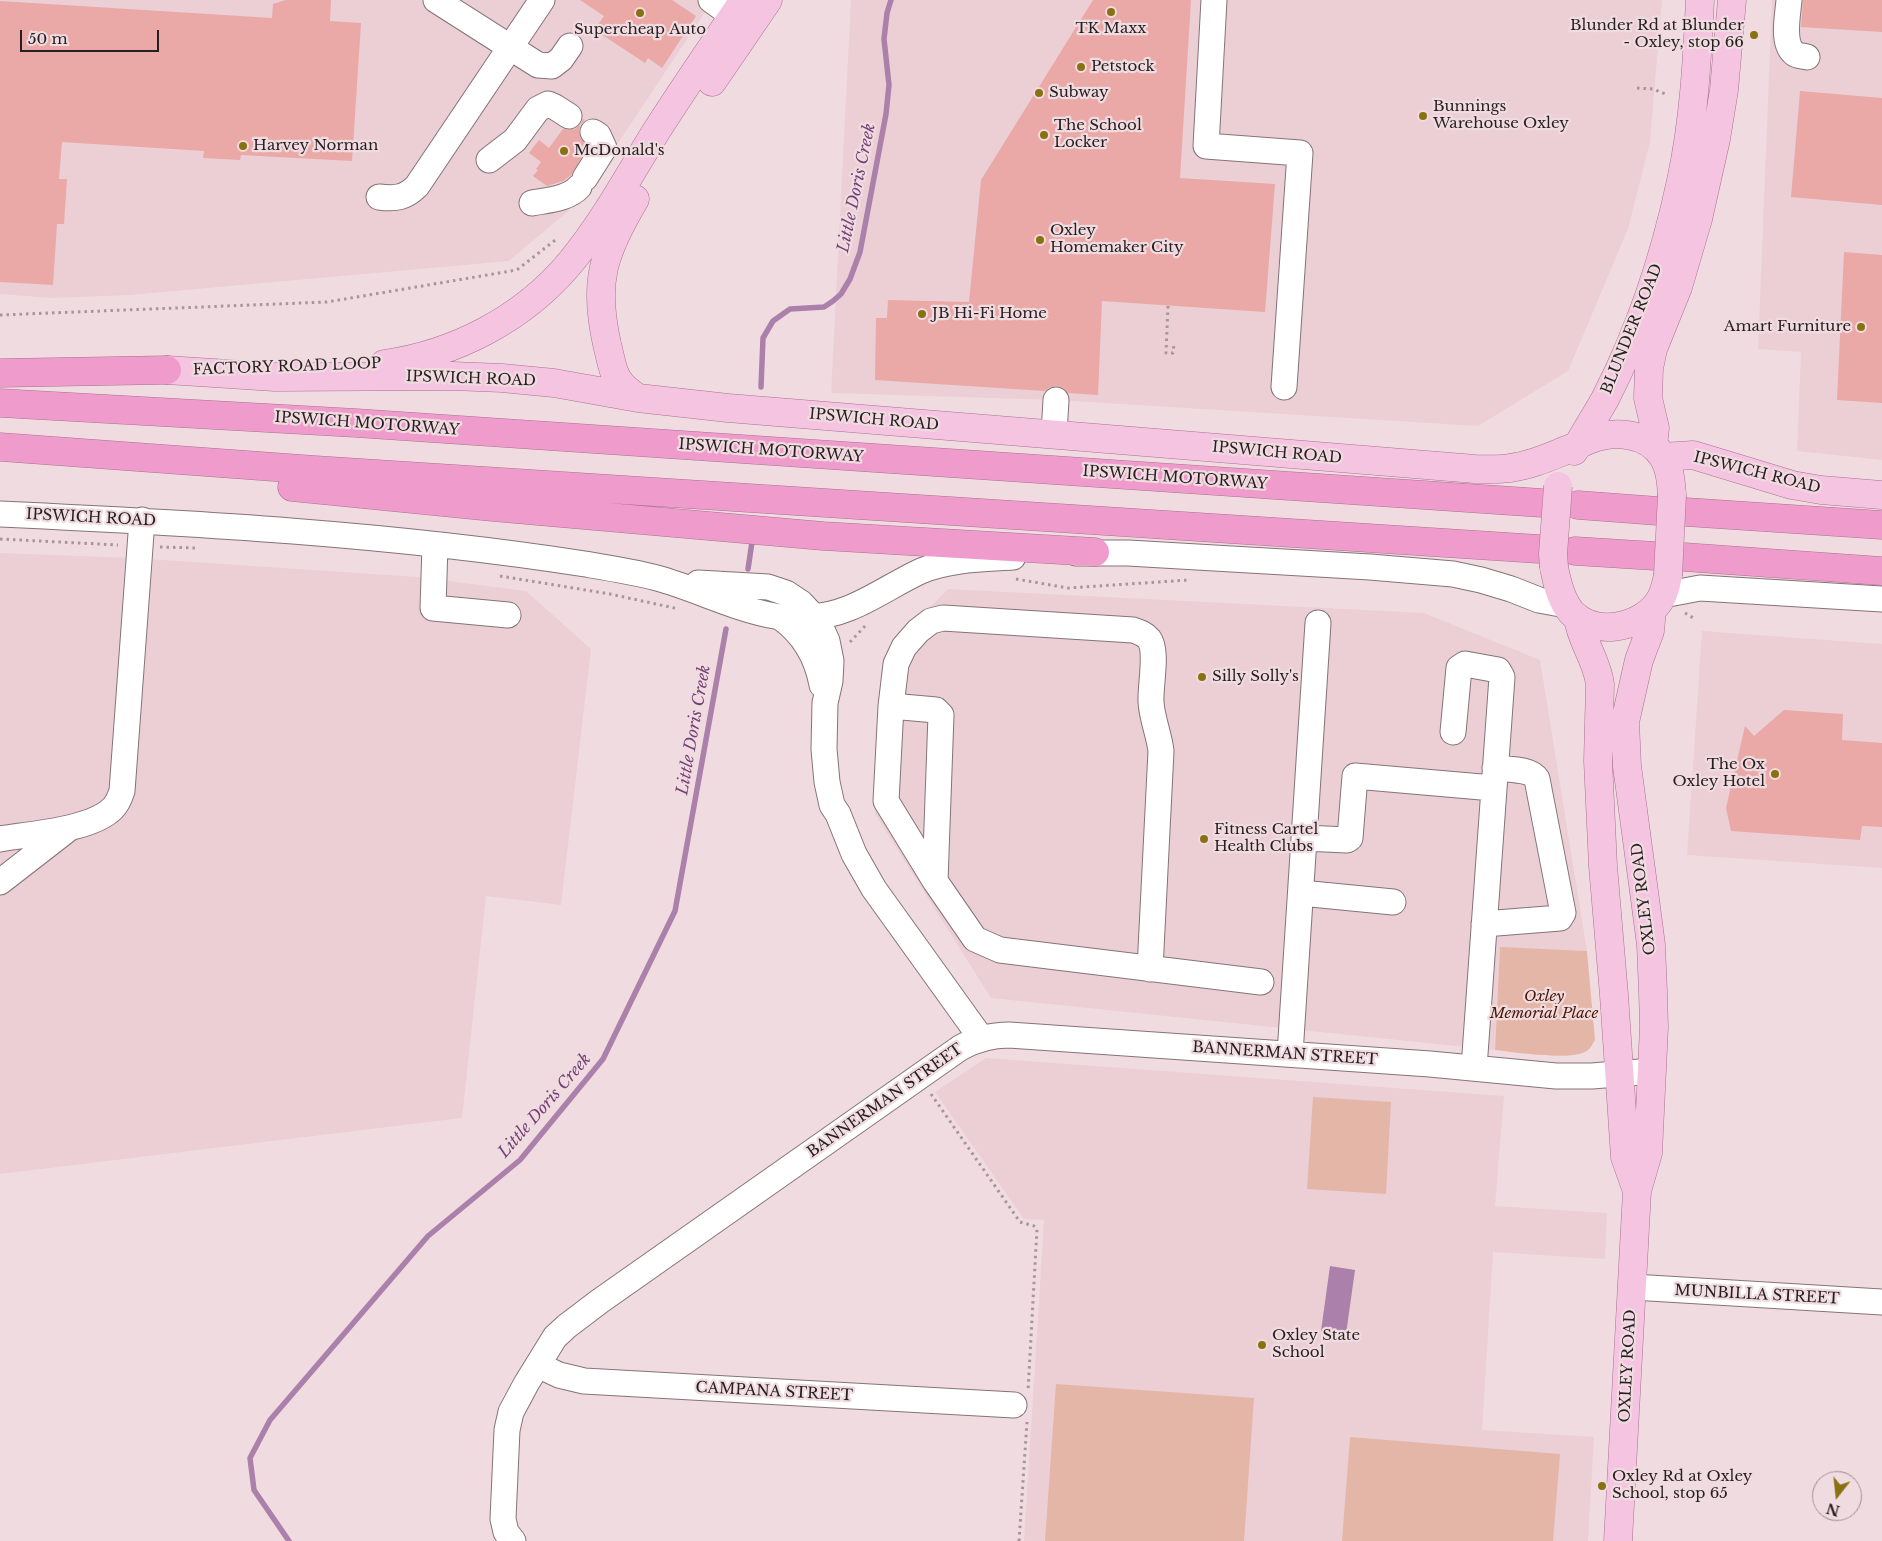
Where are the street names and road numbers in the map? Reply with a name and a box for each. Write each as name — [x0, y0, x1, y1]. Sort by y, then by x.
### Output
street label: BLUNDER ROAD — [1598, 261, 1666, 397]
street label: FACTORY ROAD LOOP — [192, 355, 382, 379]
street label: IPSWICH ROAD — [406, 368, 536, 390]
street label: IPSWICH ROAD — [808, 405, 940, 435]
street label: IPSWICH MOTORWAY — [274, 409, 460, 439]
street label: IPSWICH MOTORWAY — [678, 436, 864, 466]
street label: IPSWICH ROAD — [1211, 438, 1343, 468]
street label: IPSWICH ROAD — [1692, 449, 1822, 497]
street label: IPSWICH MOTORWAY — [1082, 463, 1268, 493]
street label: IPSWICH ROAD — [26, 506, 156, 530]
street label: OXLEY ROAD — [1628, 842, 1660, 956]
street label: BANNERMAN STREET — [1192, 1039, 1378, 1069]
street label: BANNERMAN STREET — [804, 1040, 966, 1162]
street label: MUNBILLA STREET — [1674, 1282, 1840, 1308]
street label: OXLEY ROAD — [1616, 1309, 1640, 1423]
street label: CAMPANA STREET — [695, 1379, 853, 1405]

